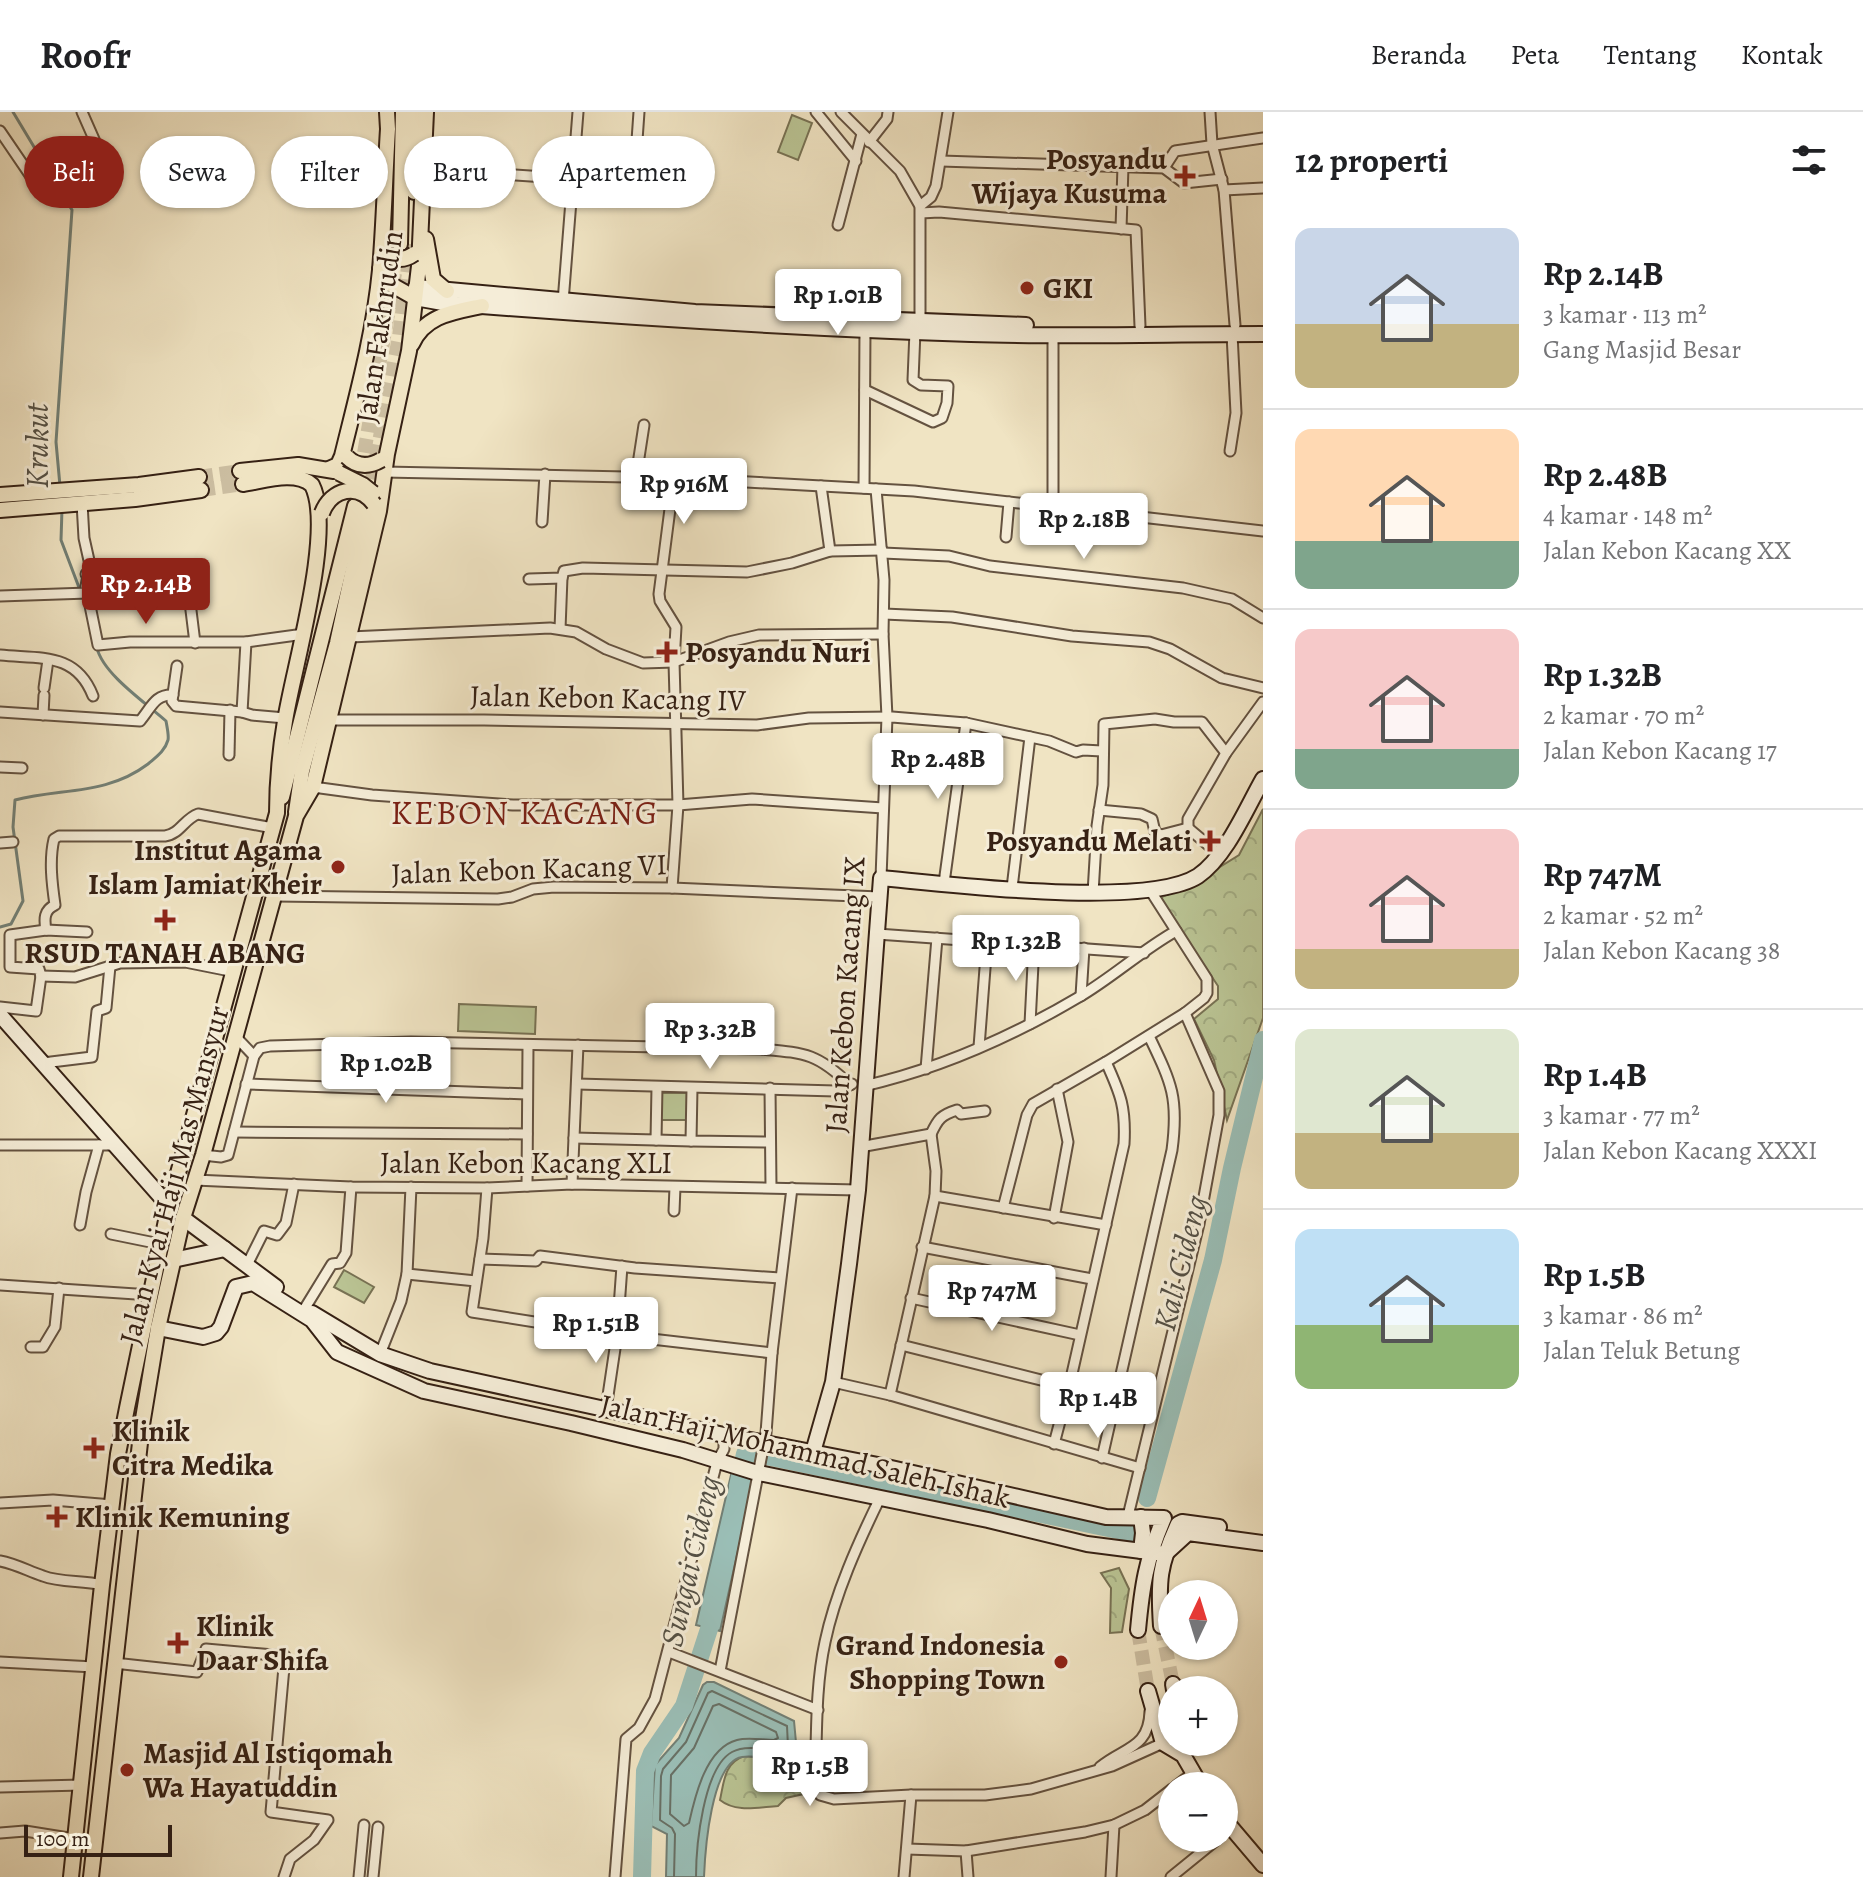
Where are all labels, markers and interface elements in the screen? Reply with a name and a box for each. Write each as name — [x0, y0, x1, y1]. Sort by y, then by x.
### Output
text: Roofr — [40, 29, 131, 81]
text: Beranda — [1371, 36, 1467, 74]
text: Peta — [1511, 36, 1560, 74]
text: Tentang — [1604, 36, 1697, 74]
text: Kontak — [1741, 36, 1823, 74]
chip: Beli — [24, 136, 124, 208]
chip: Sewa — [140, 136, 255, 208]
chip: Filter — [271, 136, 388, 208]
chip: Baru — [404, 136, 516, 208]
chip: Apartemen — [532, 136, 715, 208]
text: 12 properti — [1295, 137, 1448, 184]
icon: filters — [1787, 138, 1831, 182]
place label: Posyandu Wijaya Kusuma — [971, 139, 1168, 213]
marker: Posyandu Wijaya Kusuma — [1174, 165, 1196, 187]
street label: Jalan Fakhrudin — [346, 228, 412, 426]
text: Rp 2.14B — [1543, 250, 1664, 297]
icon: home — [1359, 260, 1455, 356]
place label: GKI — [1043, 268, 1093, 308]
pin: Rp 1.01B — [755, 269, 921, 337]
text: Rp 1.01B — [793, 277, 883, 312]
marker: GKI — [1018, 279, 1036, 297]
text: 3 kamar · 113 m² — [1543, 297, 1707, 332]
text: Gang Masjid Besar — [1543, 332, 1741, 367]
water label: Krukut — [15, 402, 59, 488]
text: Rp 2.48B — [1543, 451, 1668, 498]
pin: Rp 916M — [610, 458, 758, 526]
icon: home — [1359, 461, 1455, 557]
text: Rp 916M — [639, 466, 729, 501]
pin: Rp 2.18B — [1001, 493, 1167, 561]
text: 4 kamar · 148 m² — [1543, 498, 1712, 533]
text: Rp 2.18B — [1038, 501, 1130, 536]
text: Jalan Kebon Kacang XX — [1543, 533, 1791, 568]
pin: Rp 2.14B — [63, 558, 229, 626]
text: Rp 2.14B — [100, 566, 192, 601]
place label: Posyandu Nuri — [685, 632, 871, 672]
marker: Posyandu Nuri — [656, 641, 678, 663]
text: Rp 1.32B — [1543, 651, 1662, 698]
icon: home — [1359, 661, 1455, 757]
street label: Jalan Kebon Kacang IV — [470, 676, 747, 720]
text: 2 kamar · 70 m² — [1543, 698, 1704, 733]
pin: Rp 2.48B — [855, 733, 1021, 801]
text: Jalan Kebon Kacang 17 — [1543, 733, 1777, 768]
text: Rp 2.48B — [890, 741, 986, 776]
district label: KEBON KACANG — [390, 789, 660, 836]
place label: Posyandu Melati — [986, 821, 1192, 861]
place label: Institut Agama Islam Jamiat Kheir — [88, 830, 323, 904]
marker: Posyandu Melati — [1199, 830, 1221, 852]
street label: Jalan Kebon Kacang VI — [390, 844, 668, 894]
text: Rp 747M — [1543, 851, 1662, 898]
street label: Jalan Kebon Kacang IX — [815, 855, 875, 1135]
marker: Institut Agama Islam Jamiat Kheir — [329, 858, 347, 876]
icon: home — [1359, 861, 1455, 957]
text: 2 kamar · 52 m² — [1543, 898, 1703, 933]
marker: RSUD TANAH ABANG — [154, 909, 176, 931]
pin: Rp 1.32B — [933, 915, 1099, 983]
text: Rp 1.32B — [970, 923, 1062, 958]
place label: RSUD TANAH ABANG — [24, 933, 306, 973]
text: Jalan Kebon Kacang 38 — [1543, 933, 1780, 968]
street label: Jalan Kyai Haji Mas Mansyur — [109, 1001, 239, 1349]
pin: Rp 3.32B — [627, 1003, 793, 1071]
text: Rp 3.32B — [663, 1011, 757, 1046]
pin: Rp 1.02B — [303, 1037, 469, 1105]
text: Rp 1.02B — [339, 1045, 433, 1080]
text: Rp 1.4B — [1543, 1051, 1647, 1098]
icon: home — [1359, 1061, 1455, 1157]
text: 3 kamar · 77 m² — [1543, 1098, 1700, 1133]
text: Jalan Kebon Kacang XXXI — [1543, 1133, 1817, 1168]
street label: Jalan Kebon Kacang XLI — [380, 1143, 672, 1183]
water label: Kali Cideng — [1142, 1191, 1218, 1335]
text: Rp 1.5B — [1543, 1251, 1646, 1298]
icon: home — [1359, 1261, 1455, 1357]
pin: Rp 747M — [918, 1265, 1066, 1333]
text: Rp 747M — [947, 1273, 1037, 1308]
pin: Rp 1.51B — [513, 1297, 679, 1365]
text: 3 kamar · 86 m² — [1543, 1298, 1703, 1333]
text: Rp 1.51B — [552, 1305, 640, 1340]
text: Jalan Teluk Betung — [1543, 1333, 1740, 1368]
pin: Rp 1.4B — [1024, 1372, 1172, 1440]
text: Rp 1.4B — [1058, 1380, 1138, 1415]
street label: Jalan Haji Mohammad Saleh Ishak — [596, 1384, 1014, 1518]
place label: Klinik Citra Medika — [112, 1411, 274, 1485]
marker: Klinik Citra Medika — [83, 1437, 105, 1459]
water label: Sungai Cideng — [649, 1471, 731, 1651]
place label: Klinik Kemuning — [75, 1497, 290, 1537]
marker: Klinik Kemuning — [46, 1506, 68, 1528]
north arrow — [1158, 1580, 1238, 1660]
map controls — [1158, 1580, 1238, 1852]
place label: Klinik Daar Shifa — [196, 1606, 329, 1680]
place label: Grand Indonesia Shopping Town — [836, 1625, 1045, 1699]
marker: Klinik Daar Shifa — [167, 1632, 189, 1654]
marker: Grand Indonesia Shopping Town — [1052, 1653, 1070, 1671]
button: + — [1158, 1676, 1238, 1756]
place label: Masjid Al Istiqomah Wa Hayatuddin — [142, 1733, 393, 1807]
pin: Rp 1.5B — [736, 1740, 884, 1808]
text: Rp 1.5B — [771, 1748, 849, 1783]
marker: Masjid Al Istiqomah Wa Hayatuddin — [118, 1761, 136, 1779]
button: − — [1158, 1772, 1238, 1852]
scale bar — [24, 1821, 172, 1857]
text: 100 m — [36, 1824, 90, 1854]

